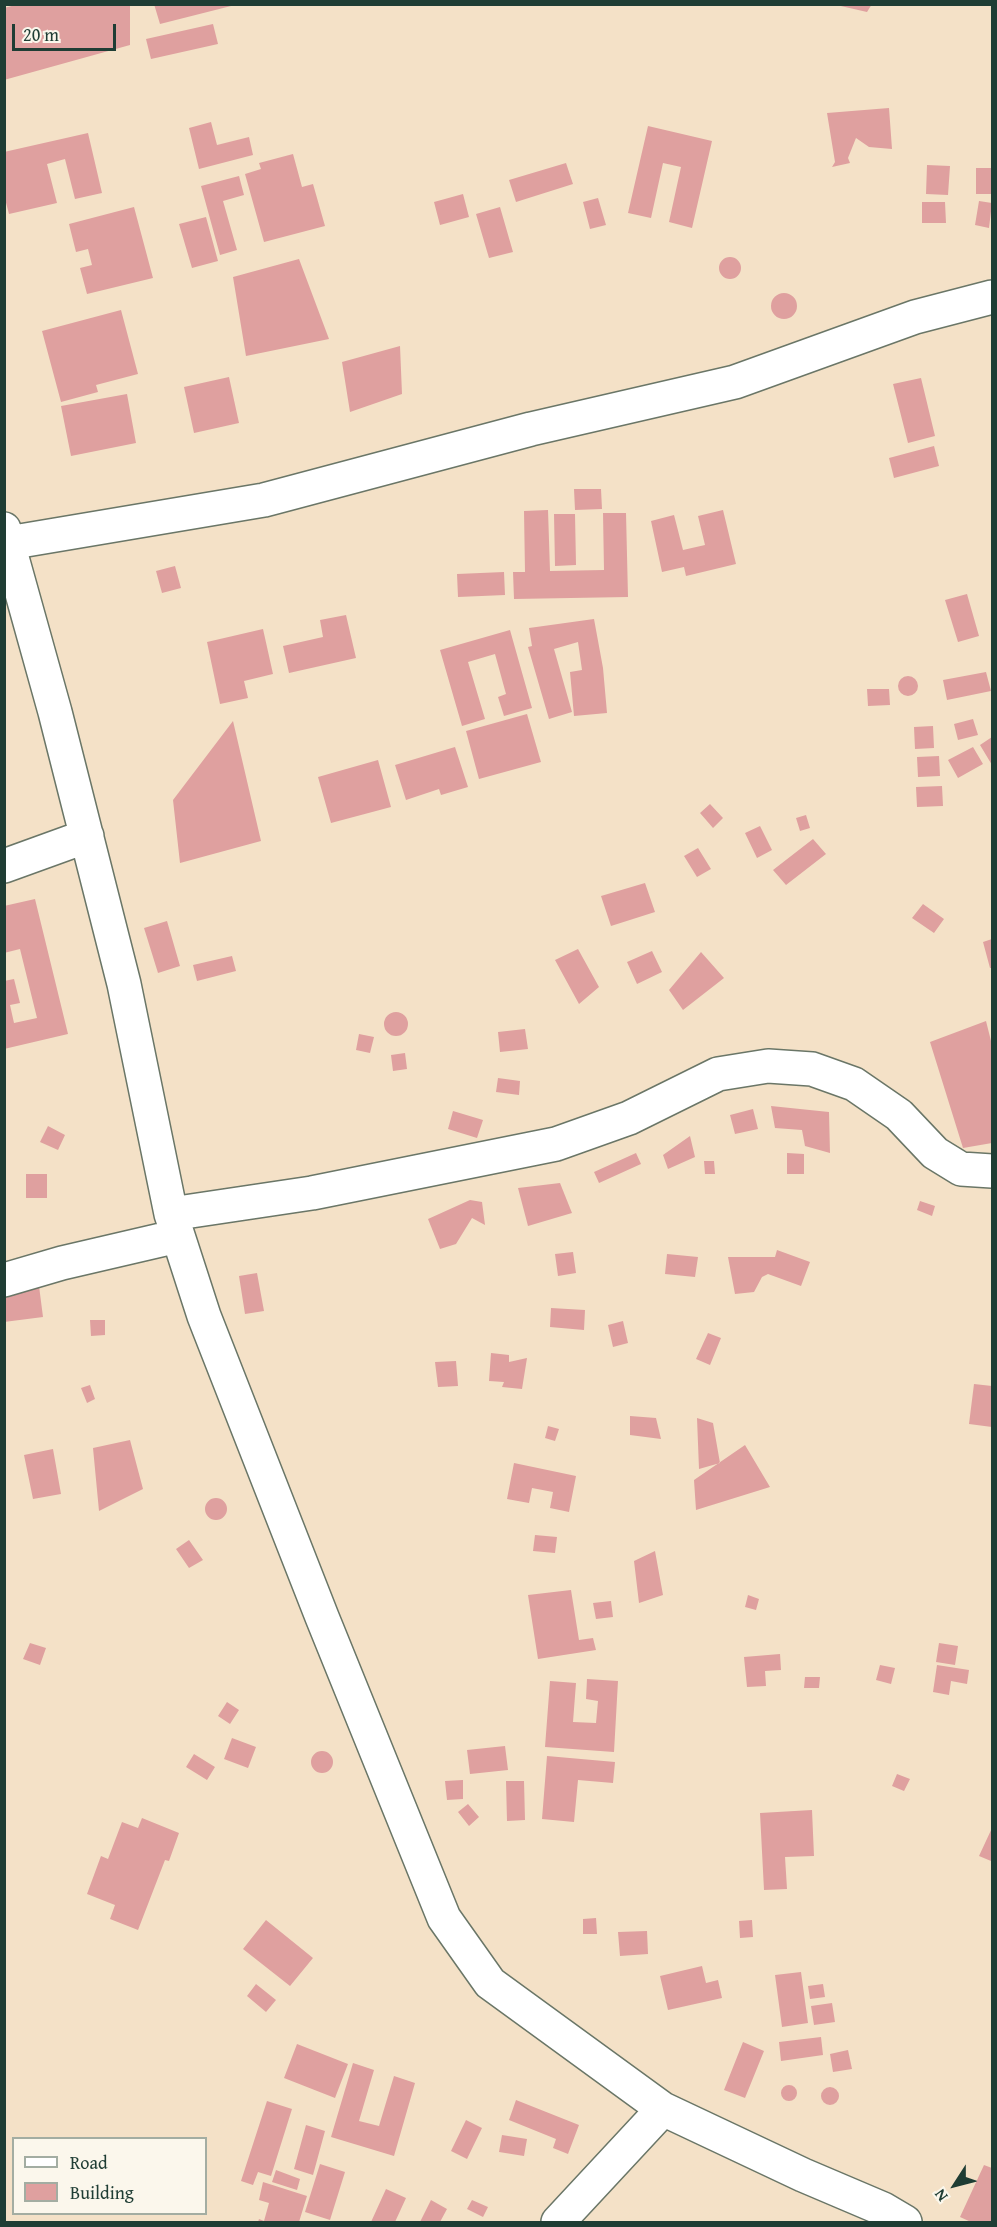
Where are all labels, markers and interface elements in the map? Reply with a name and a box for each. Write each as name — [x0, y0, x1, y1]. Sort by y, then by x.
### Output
scale bar — [15, 12, 118, 50]
text: 20 m — [23, 21, 59, 48]
legend — [12, 2137, 207, 2215]
text: Road — [70, 2149, 108, 2176]
north arrow — [925, 2155, 985, 2215]
text: Building — [70, 2179, 134, 2206]
text: N — [928, 2184, 953, 2207]

